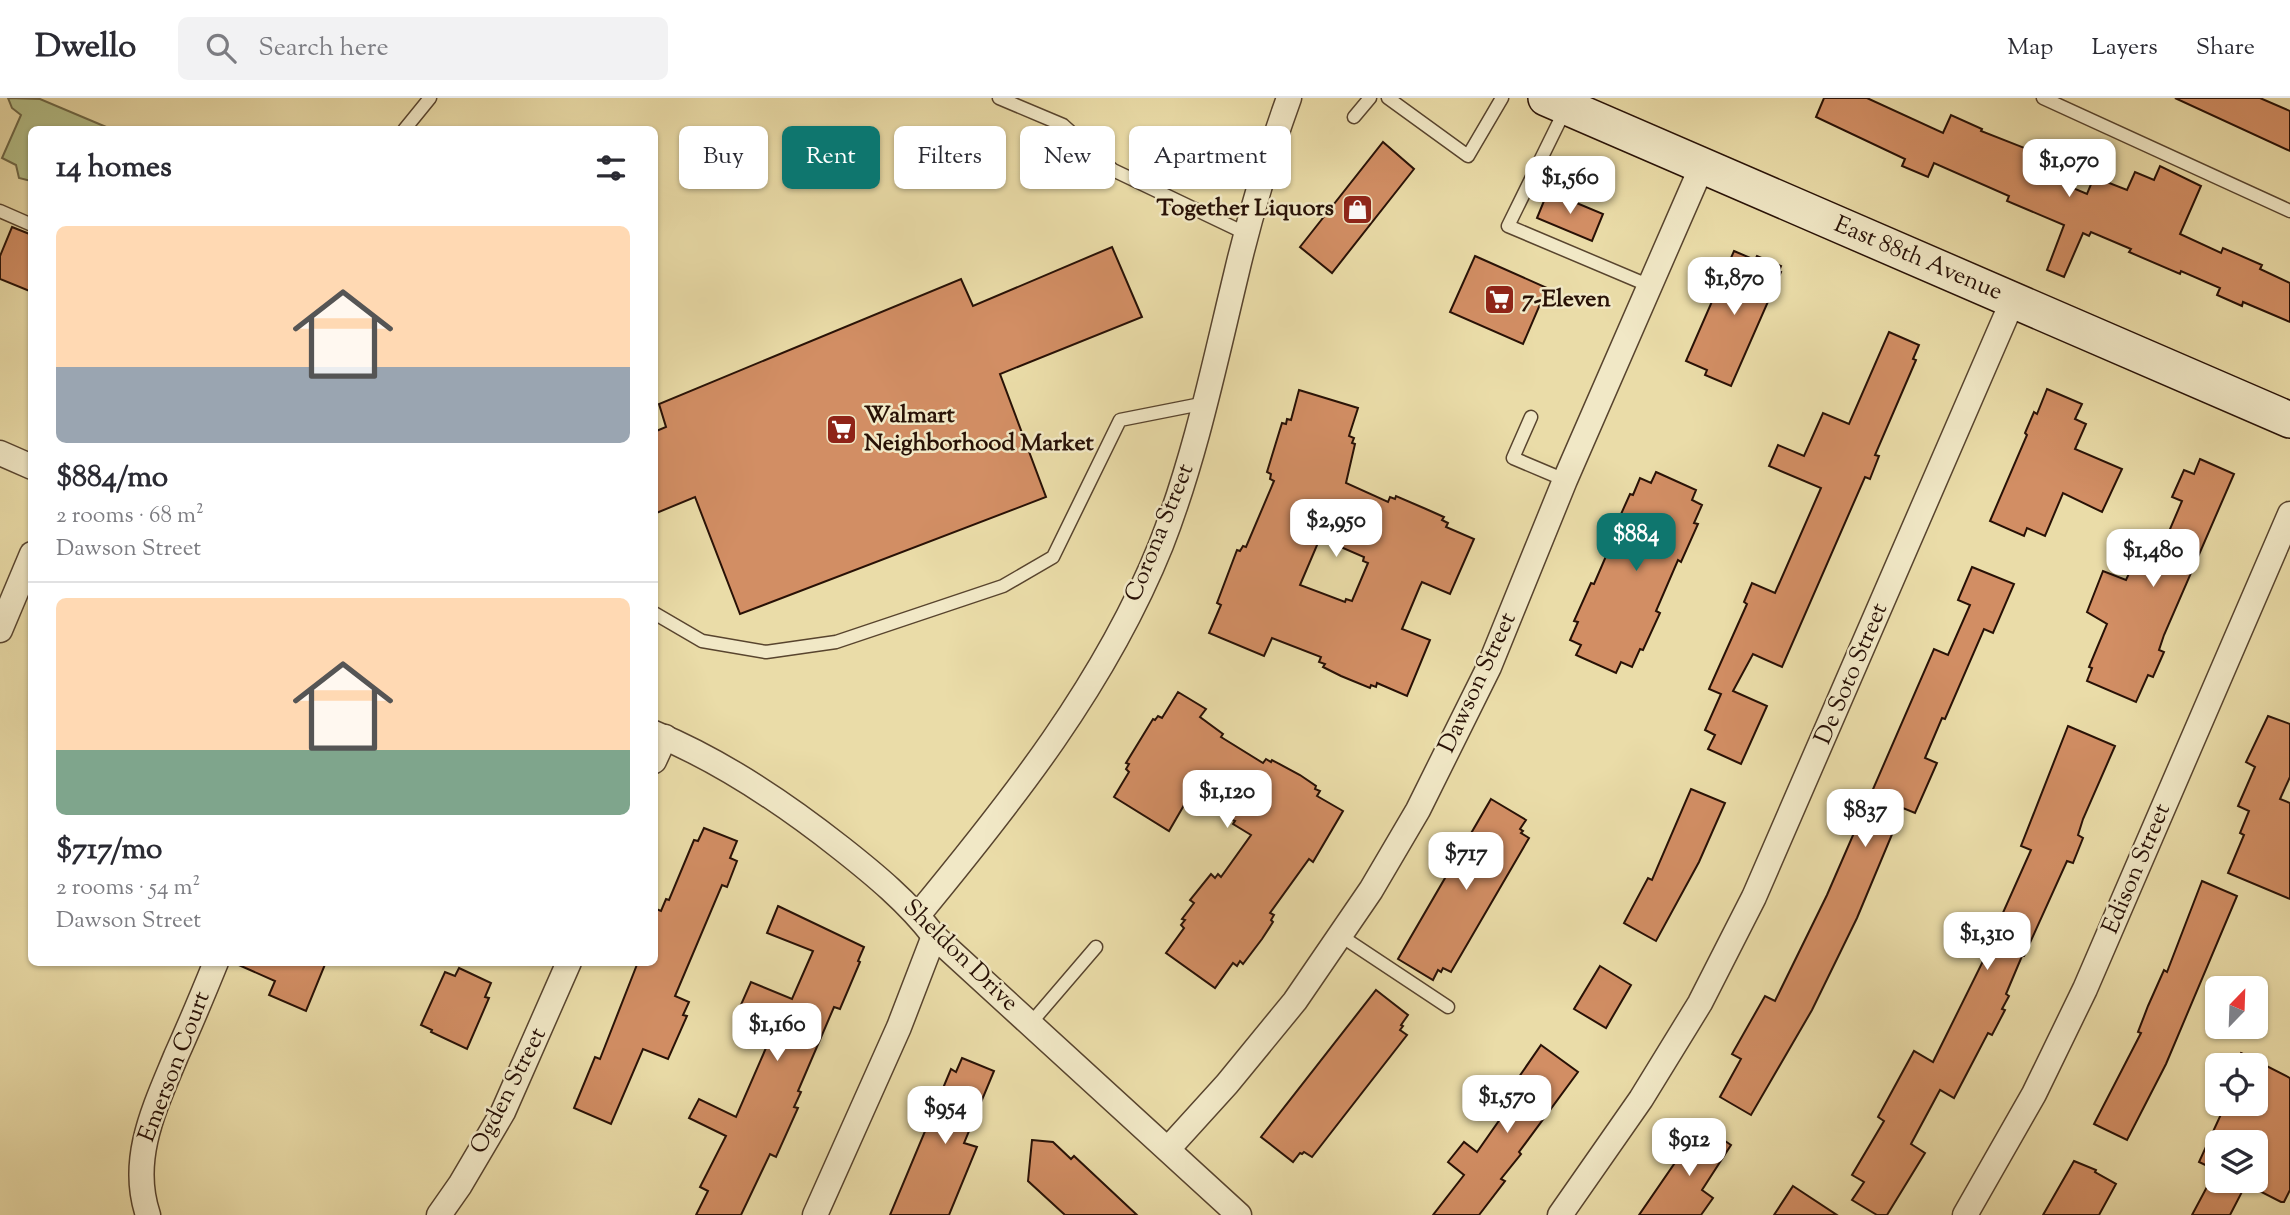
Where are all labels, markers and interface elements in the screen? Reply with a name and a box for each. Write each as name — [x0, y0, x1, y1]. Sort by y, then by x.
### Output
search box — [178, 17, 668, 80]
text: Dwello — [35, 24, 136, 72]
icon: search — [202, 29, 240, 67]
text: Search here — [258, 30, 389, 67]
text: Map — [2007, 31, 2053, 65]
text: Layers — [2091, 31, 2158, 65]
text: Share — [2196, 31, 2255, 65]
chip: Buy — [679, 126, 768, 189]
chip: Rent — [782, 126, 880, 189]
chip: Filters — [894, 126, 1006, 189]
chip: New — [1020, 126, 1115, 189]
chip: Apartment — [1129, 126, 1291, 189]
pin: $1,070 — [2012, 140, 2126, 199]
text: $1,070 — [2039, 145, 2099, 178]
text: 14 homes — [56, 147, 172, 190]
icon: filters — [592, 149, 630, 187]
pin: $1,560 — [1513, 156, 1627, 216]
text: $1,560 — [1541, 162, 1599, 195]
place label: Together Liquors — [1156, 192, 1334, 226]
shop icon: Together Liquors — [1340, 192, 1374, 226]
street label: East 88th Avenue — [1829, 208, 2007, 310]
pin: $1,870 — [1677, 258, 1791, 317]
text: $1,870 — [1704, 263, 1764, 296]
icon: home — [280, 271, 406, 397]
supermarket icon: 7-Eleven — [1482, 283, 1516, 317]
place label: 7-Eleven — [1522, 283, 1612, 317]
place label: Walmart Neighborhood Market — [864, 399, 1095, 461]
supermarket icon: Walmart Neighborhood Market — [824, 413, 858, 447]
text: $884/mo — [56, 457, 168, 500]
street label: Corona Street — [1117, 459, 1203, 607]
text: 2 rooms · 68 m² — [56, 500, 204, 533]
pin: $2,950 — [1279, 500, 1393, 559]
text: $2,950 — [1306, 505, 1366, 538]
pin: $884 — [1595, 514, 1677, 573]
text: $884 — [1613, 519, 1659, 552]
pin: $1,480 — [2096, 530, 2210, 589]
text: Dawson Street — [56, 533, 201, 566]
text: $1,480 — [2122, 535, 2184, 568]
street label: De Soto Street — [1807, 598, 1897, 750]
street label: Dawson Street — [1431, 607, 1525, 759]
icon: home — [280, 643, 406, 769]
pin: $1,120 — [1170, 770, 1284, 830]
text: $1,120 — [1199, 776, 1255, 809]
pin: $837 — [1824, 790, 1906, 849]
text: $837 — [1843, 795, 1887, 828]
street label: Edison Street — [2094, 799, 2180, 939]
text: $717/mo — [56, 829, 162, 872]
pin: $717 — [1425, 832, 1507, 892]
text: $717 — [1444, 838, 1488, 871]
text: 2 rooms · 54 m² — [56, 872, 200, 905]
street label: Sheldon Drive — [895, 892, 1025, 1020]
text: Dawson Street — [56, 905, 201, 938]
pin: $1,310 — [1930, 912, 2044, 972]
text: $1,310 — [1960, 918, 2014, 951]
north arrow — [2205, 976, 2268, 1040]
map controls — [2205, 976, 2268, 1193]
street label: Emerson Court — [131, 987, 219, 1147]
pin: $1,160 — [720, 1004, 834, 1063]
text: $1,160 — [748, 1009, 806, 1042]
street label: Ogden Street — [463, 1022, 555, 1160]
button: locate — [2205, 1053, 2268, 1116]
pin: $1,570 — [1450, 1076, 1564, 1135]
text: $1,570 — [1478, 1081, 1536, 1114]
pin: $954 — [904, 1086, 986, 1146]
text: $954 — [923, 1092, 967, 1125]
pin: $912 — [1648, 1118, 1730, 1178]
text: $912 — [1668, 1124, 1710, 1157]
button: layers — [2205, 1130, 2268, 1193]

